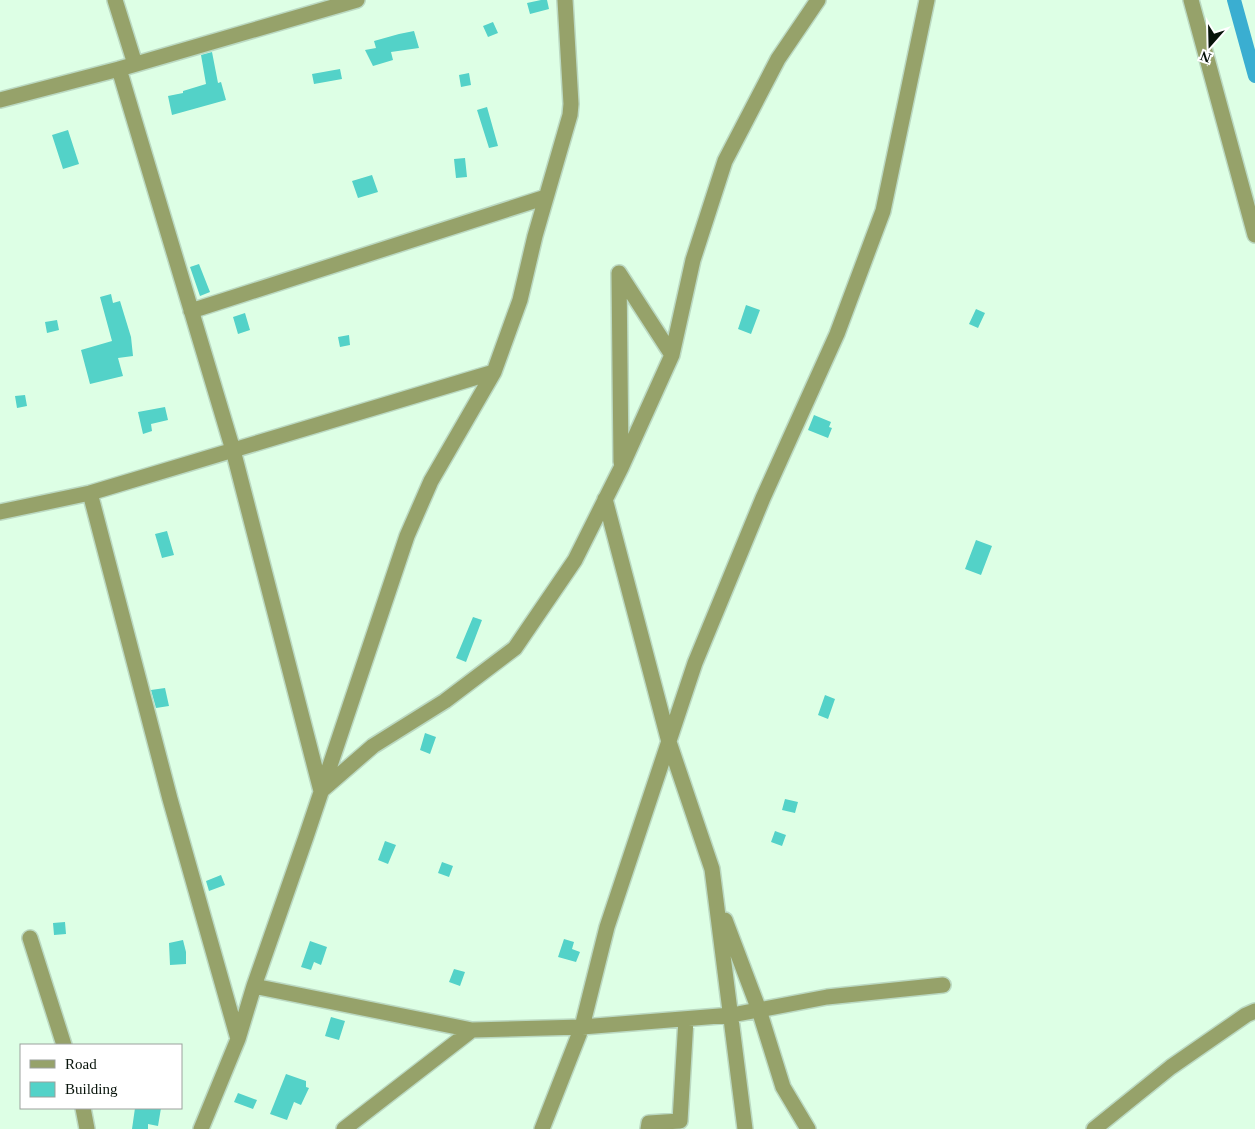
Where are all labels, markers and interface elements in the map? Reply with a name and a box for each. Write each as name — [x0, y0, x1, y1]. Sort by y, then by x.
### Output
north arrow — [1185, 20, 1235, 70]
text: N — [1198, 48, 1213, 66]
legend — [20, 1044, 182, 1109]
text: Road — [65, 1056, 97, 1072]
text: Building — [65, 1081, 118, 1097]

